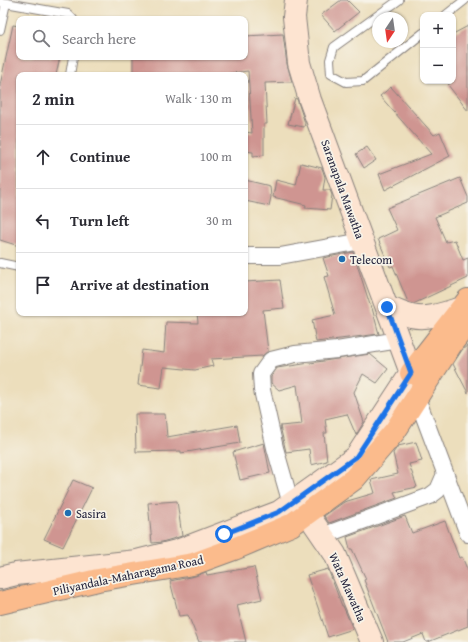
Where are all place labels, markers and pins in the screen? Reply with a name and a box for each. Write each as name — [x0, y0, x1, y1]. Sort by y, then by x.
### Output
place label: Telecom — [350, 251, 392, 268]
marker: Telecom — [337, 254, 347, 264]
place label: Sasira — [76, 505, 106, 522]
marker: Sasira — [63, 508, 73, 518]

